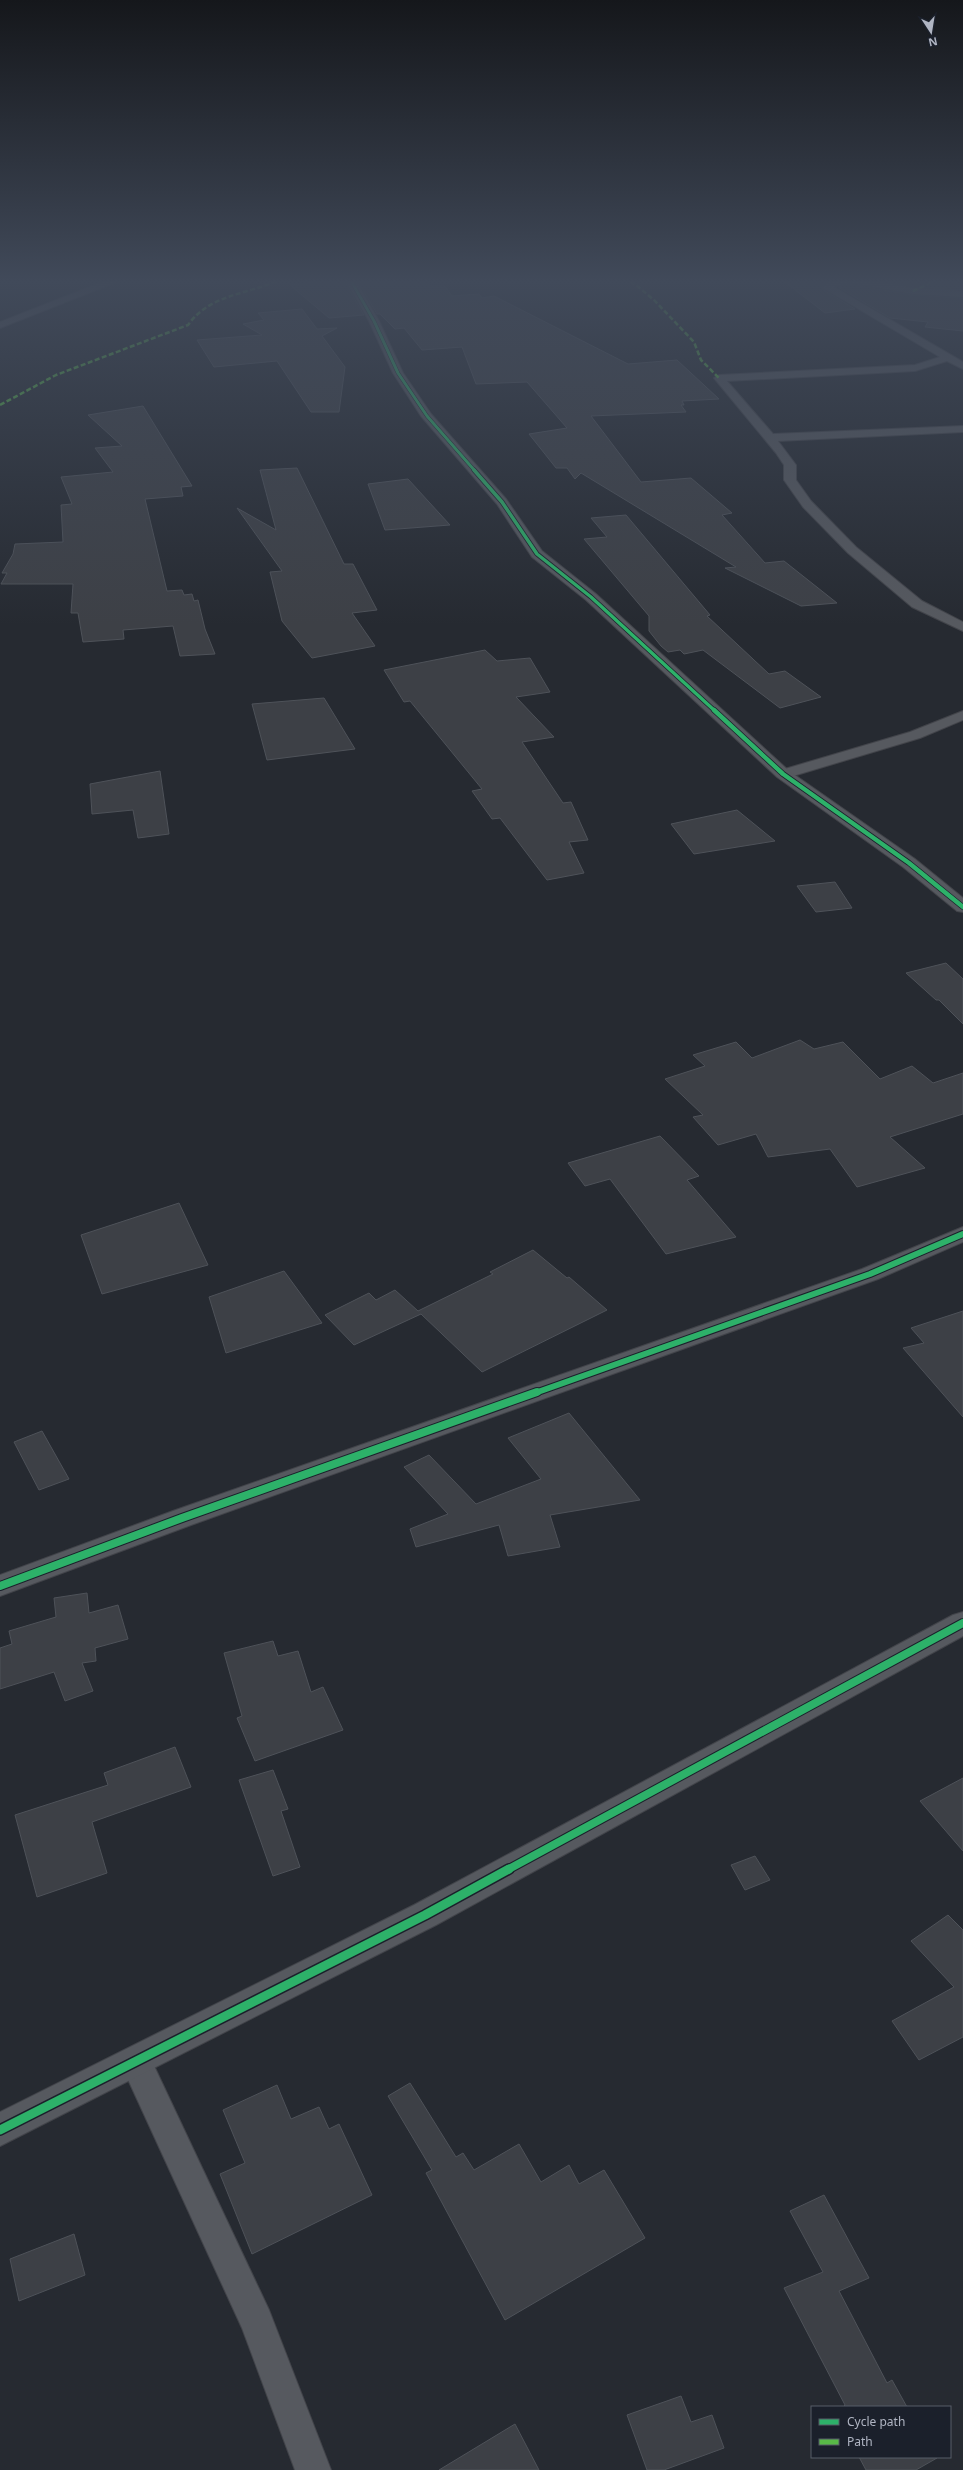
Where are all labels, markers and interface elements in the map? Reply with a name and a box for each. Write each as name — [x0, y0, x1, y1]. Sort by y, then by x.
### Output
north arrow — [911, 12, 951, 52]
text: N — [927, 34, 939, 51]
legend — [811, 2406, 951, 2458]
text: Cycle path — [847, 2413, 905, 2430]
text: Path — [847, 2433, 873, 2450]

